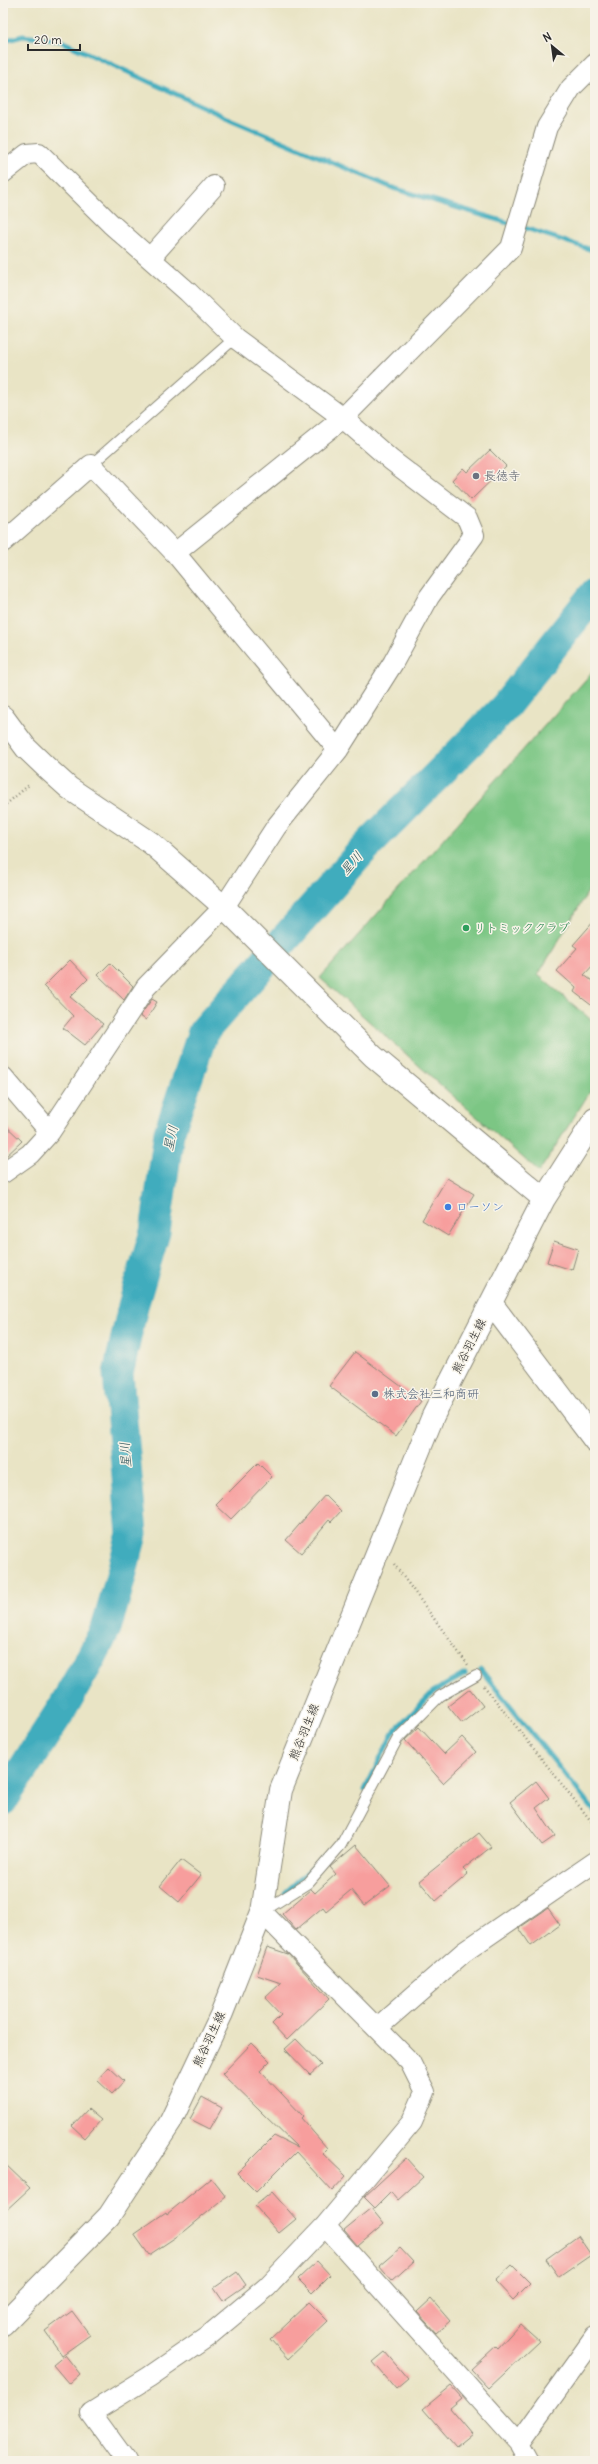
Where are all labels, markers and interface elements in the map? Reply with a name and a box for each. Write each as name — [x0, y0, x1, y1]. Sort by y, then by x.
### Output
scale bar — [28, 26, 80, 52]
north arrow — [532, 26, 572, 66]
text: N — [540, 29, 554, 45]
text: 20 m — [34, 32, 62, 47]
place label: 長徳寺 — [484, 468, 520, 483]
marker: 長徳寺 — [471, 471, 481, 481]
water label: 星川 — [336, 848, 366, 879]
place label: リトミッククラブ — [474, 920, 570, 935]
marker: リトミッククラブ — [461, 923, 471, 933]
water label: 星川 — [159, 1124, 182, 1153]
place label: ローソン — [456, 1199, 504, 1214]
marker: ローソン — [443, 1202, 453, 1212]
street label: 熊谷羽生線 — [448, 1316, 489, 1376]
place label: 株式会社三和商研 — [383, 1386, 479, 1401]
marker: 株式会社三和商研 — [370, 1389, 380, 1399]
water label: 星川 — [116, 1441, 135, 1469]
street label: 熊谷羽生線 — [285, 1701, 322, 1762]
street label: 熊谷羽生線 — [189, 2008, 228, 2069]

